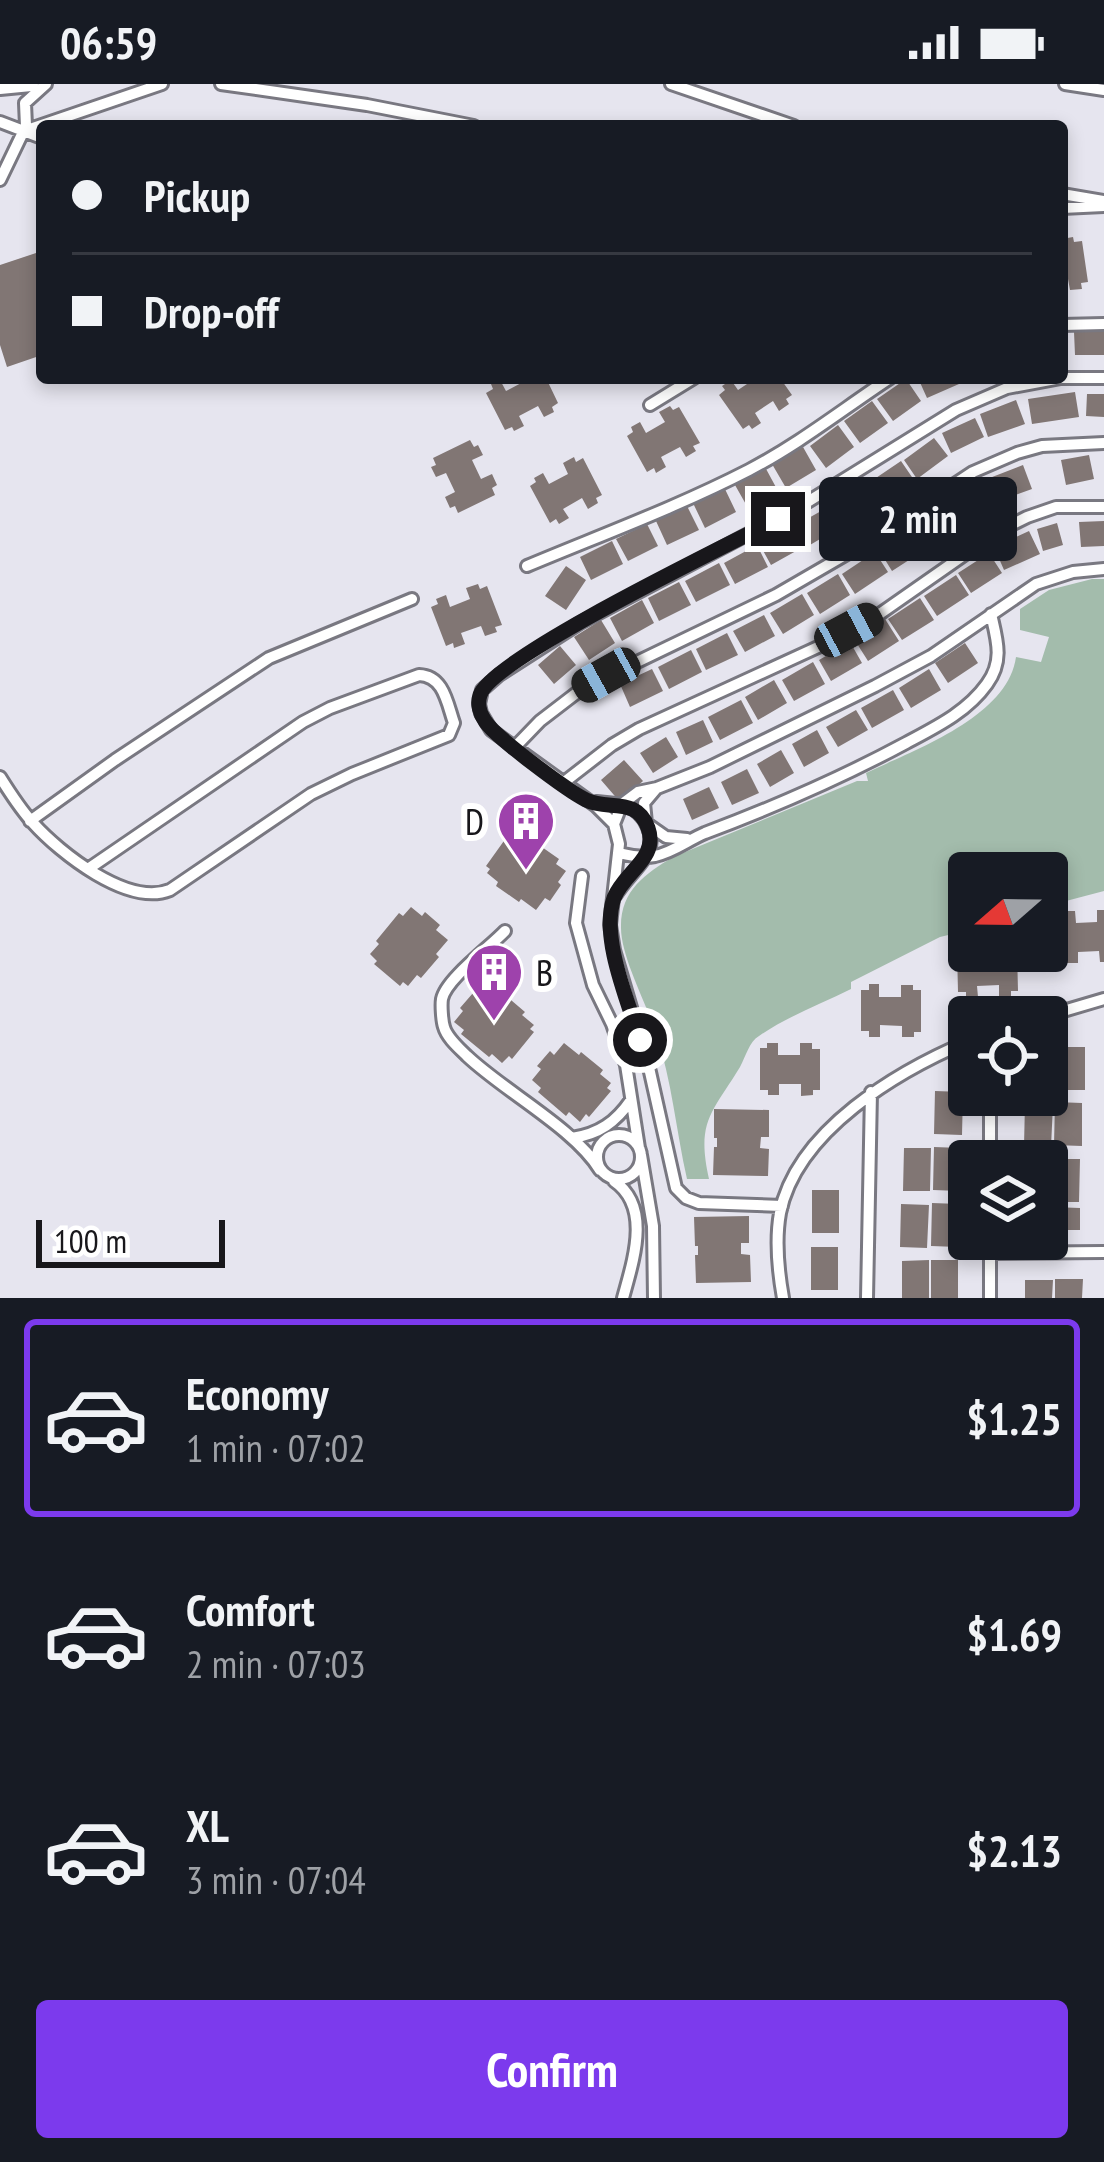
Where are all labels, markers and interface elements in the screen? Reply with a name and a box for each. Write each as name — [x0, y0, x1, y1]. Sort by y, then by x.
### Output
text: 06:59 — [60, 13, 157, 71]
text: Pickup — [144, 166, 250, 224]
text: Drop-off — [144, 282, 278, 340]
callout: 2 min — [820, 477, 1018, 561]
route end — [751, 492, 805, 546]
text: 2 min — [879, 493, 957, 544]
car — [809, 597, 889, 663]
car — [566, 642, 646, 708]
building icon: D — [495, 790, 557, 872]
place label: D — [465, 798, 484, 845]
north arrow — [948, 852, 1068, 972]
map controls — [948, 852, 1068, 1260]
building icon: B — [463, 941, 525, 1023]
place label: B — [536, 949, 553, 996]
button: locate — [948, 996, 1068, 1116]
route start — [613, 1013, 667, 1067]
button: layers — [948, 1140, 1068, 1260]
scale bar — [36, 1214, 225, 1267]
text: 100 m — [54, 1219, 127, 1262]
icon: car — [42, 1364, 150, 1472]
text: Economy — [186, 1364, 329, 1422]
text: $1.25 — [966, 1389, 1062, 1447]
text: 1 min · 07:02 — [186, 1422, 366, 1473]
icon: car — [42, 1580, 150, 1688]
text: Comfort — [186, 1580, 315, 1638]
text: $1.69 — [966, 1605, 1062, 1663]
text: 2 min · 07:03 — [186, 1638, 366, 1689]
icon: car — [42, 1796, 150, 1904]
text: XL — [186, 1796, 229, 1854]
text: $2.13 — [966, 1821, 1062, 1879]
text: 3 min · 07:04 — [186, 1854, 366, 1905]
button: Confirm — [36, 2000, 1068, 2138]

